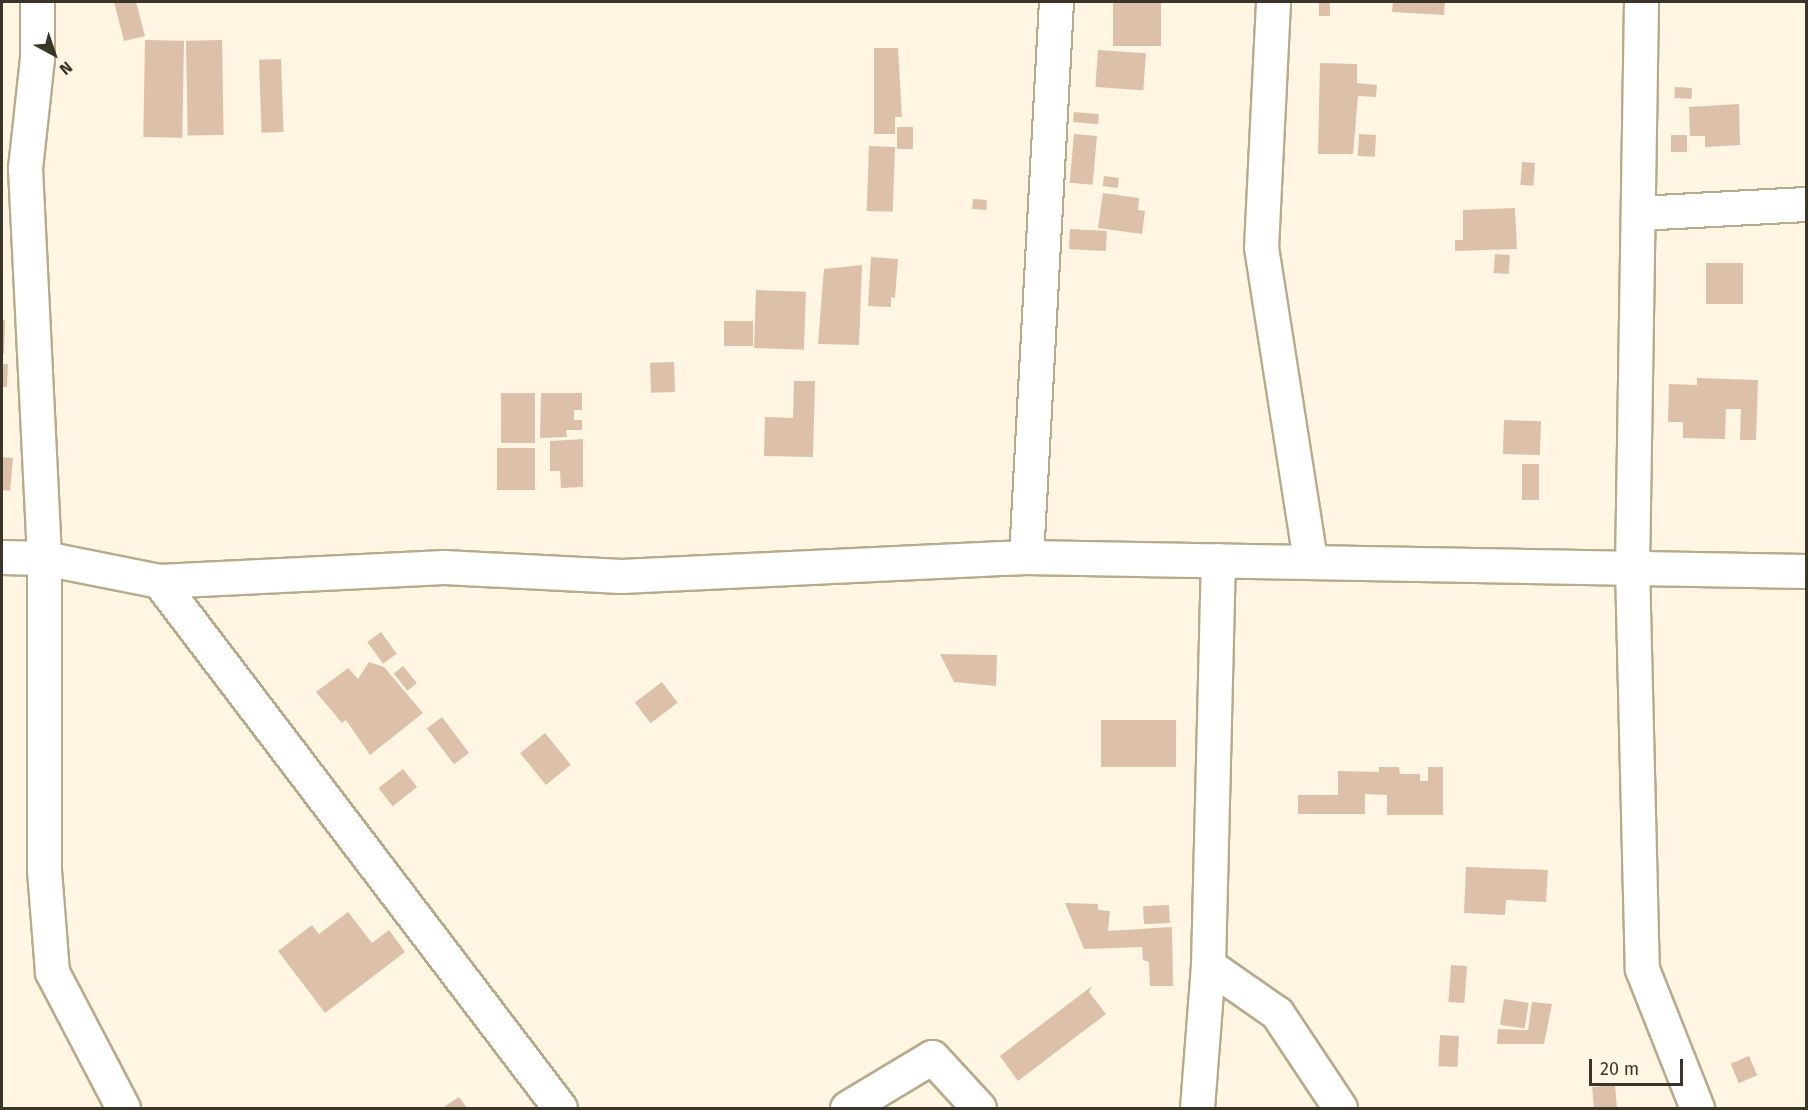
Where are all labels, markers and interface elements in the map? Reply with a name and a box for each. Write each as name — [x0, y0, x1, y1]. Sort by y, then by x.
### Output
north arrow — [24, 24, 84, 84]
text: N — [56, 57, 76, 79]
scale bar — [1592, 1047, 1686, 1085]
text: 20 m — [1600, 1058, 1639, 1080]

